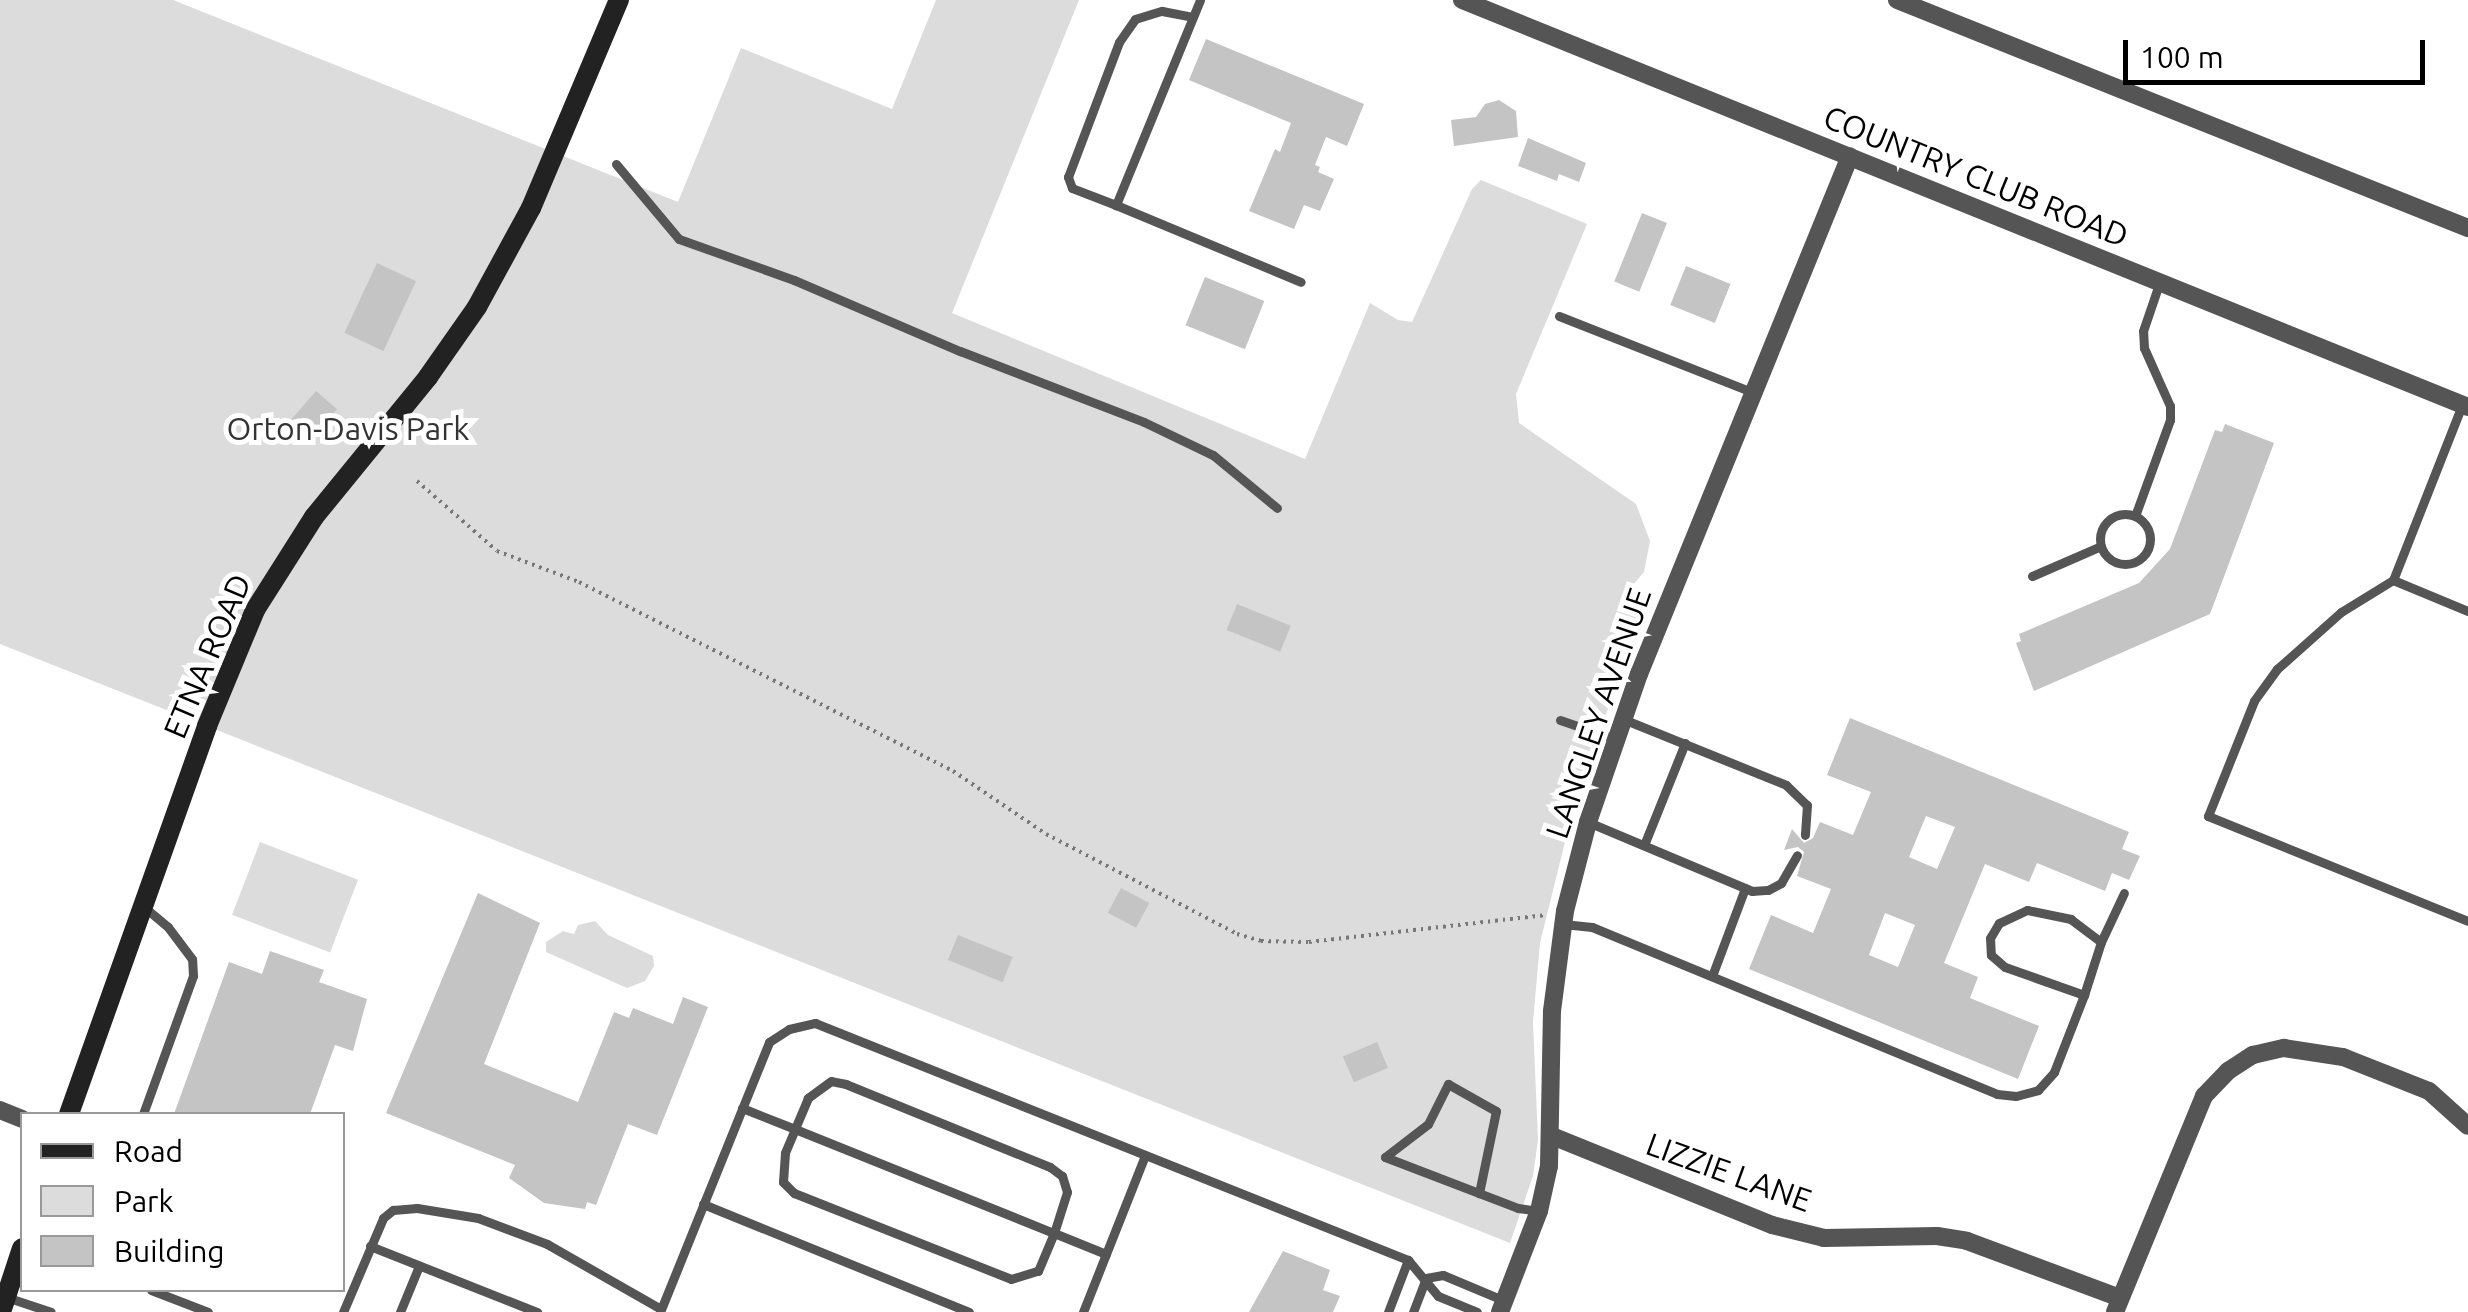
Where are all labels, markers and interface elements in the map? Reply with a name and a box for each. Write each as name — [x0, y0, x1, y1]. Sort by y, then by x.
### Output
scale bar — [2128, 20, 2430, 82]
text: 100 m — [2140, 40, 2224, 74]
street label: COUNTRY CLUB ROAD — [1818, 97, 2134, 255]
park label: Orton-Davis Park — [227, 409, 469, 447]
street label: ETNA ROAD — [155, 568, 259, 744]
street label: LANGLEY AVENUE — [1537, 583, 1659, 843]
legend — [20, 1112, 345, 1292]
street label: LIZZIE LANE — [1641, 1124, 1817, 1220]
text: Road — [114, 1134, 183, 1168]
text: Park — [114, 1184, 174, 1218]
text: Building — [114, 1234, 225, 1268]

